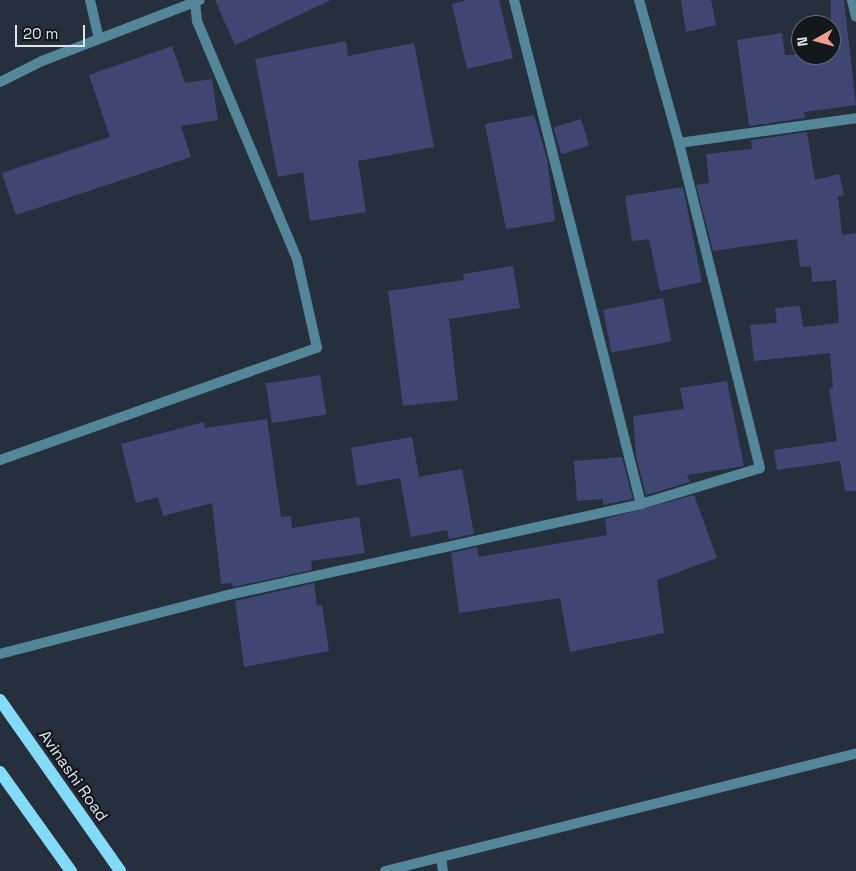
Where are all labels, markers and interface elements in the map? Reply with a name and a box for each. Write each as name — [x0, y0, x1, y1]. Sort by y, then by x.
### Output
scale bar — [18, 15, 88, 47]
north arrow — [791, 15, 841, 65]
text: 20 m — [23, 24, 58, 43]
text: N — [793, 36, 812, 47]
street label: Avinashi Road — [34, 727, 112, 825]

